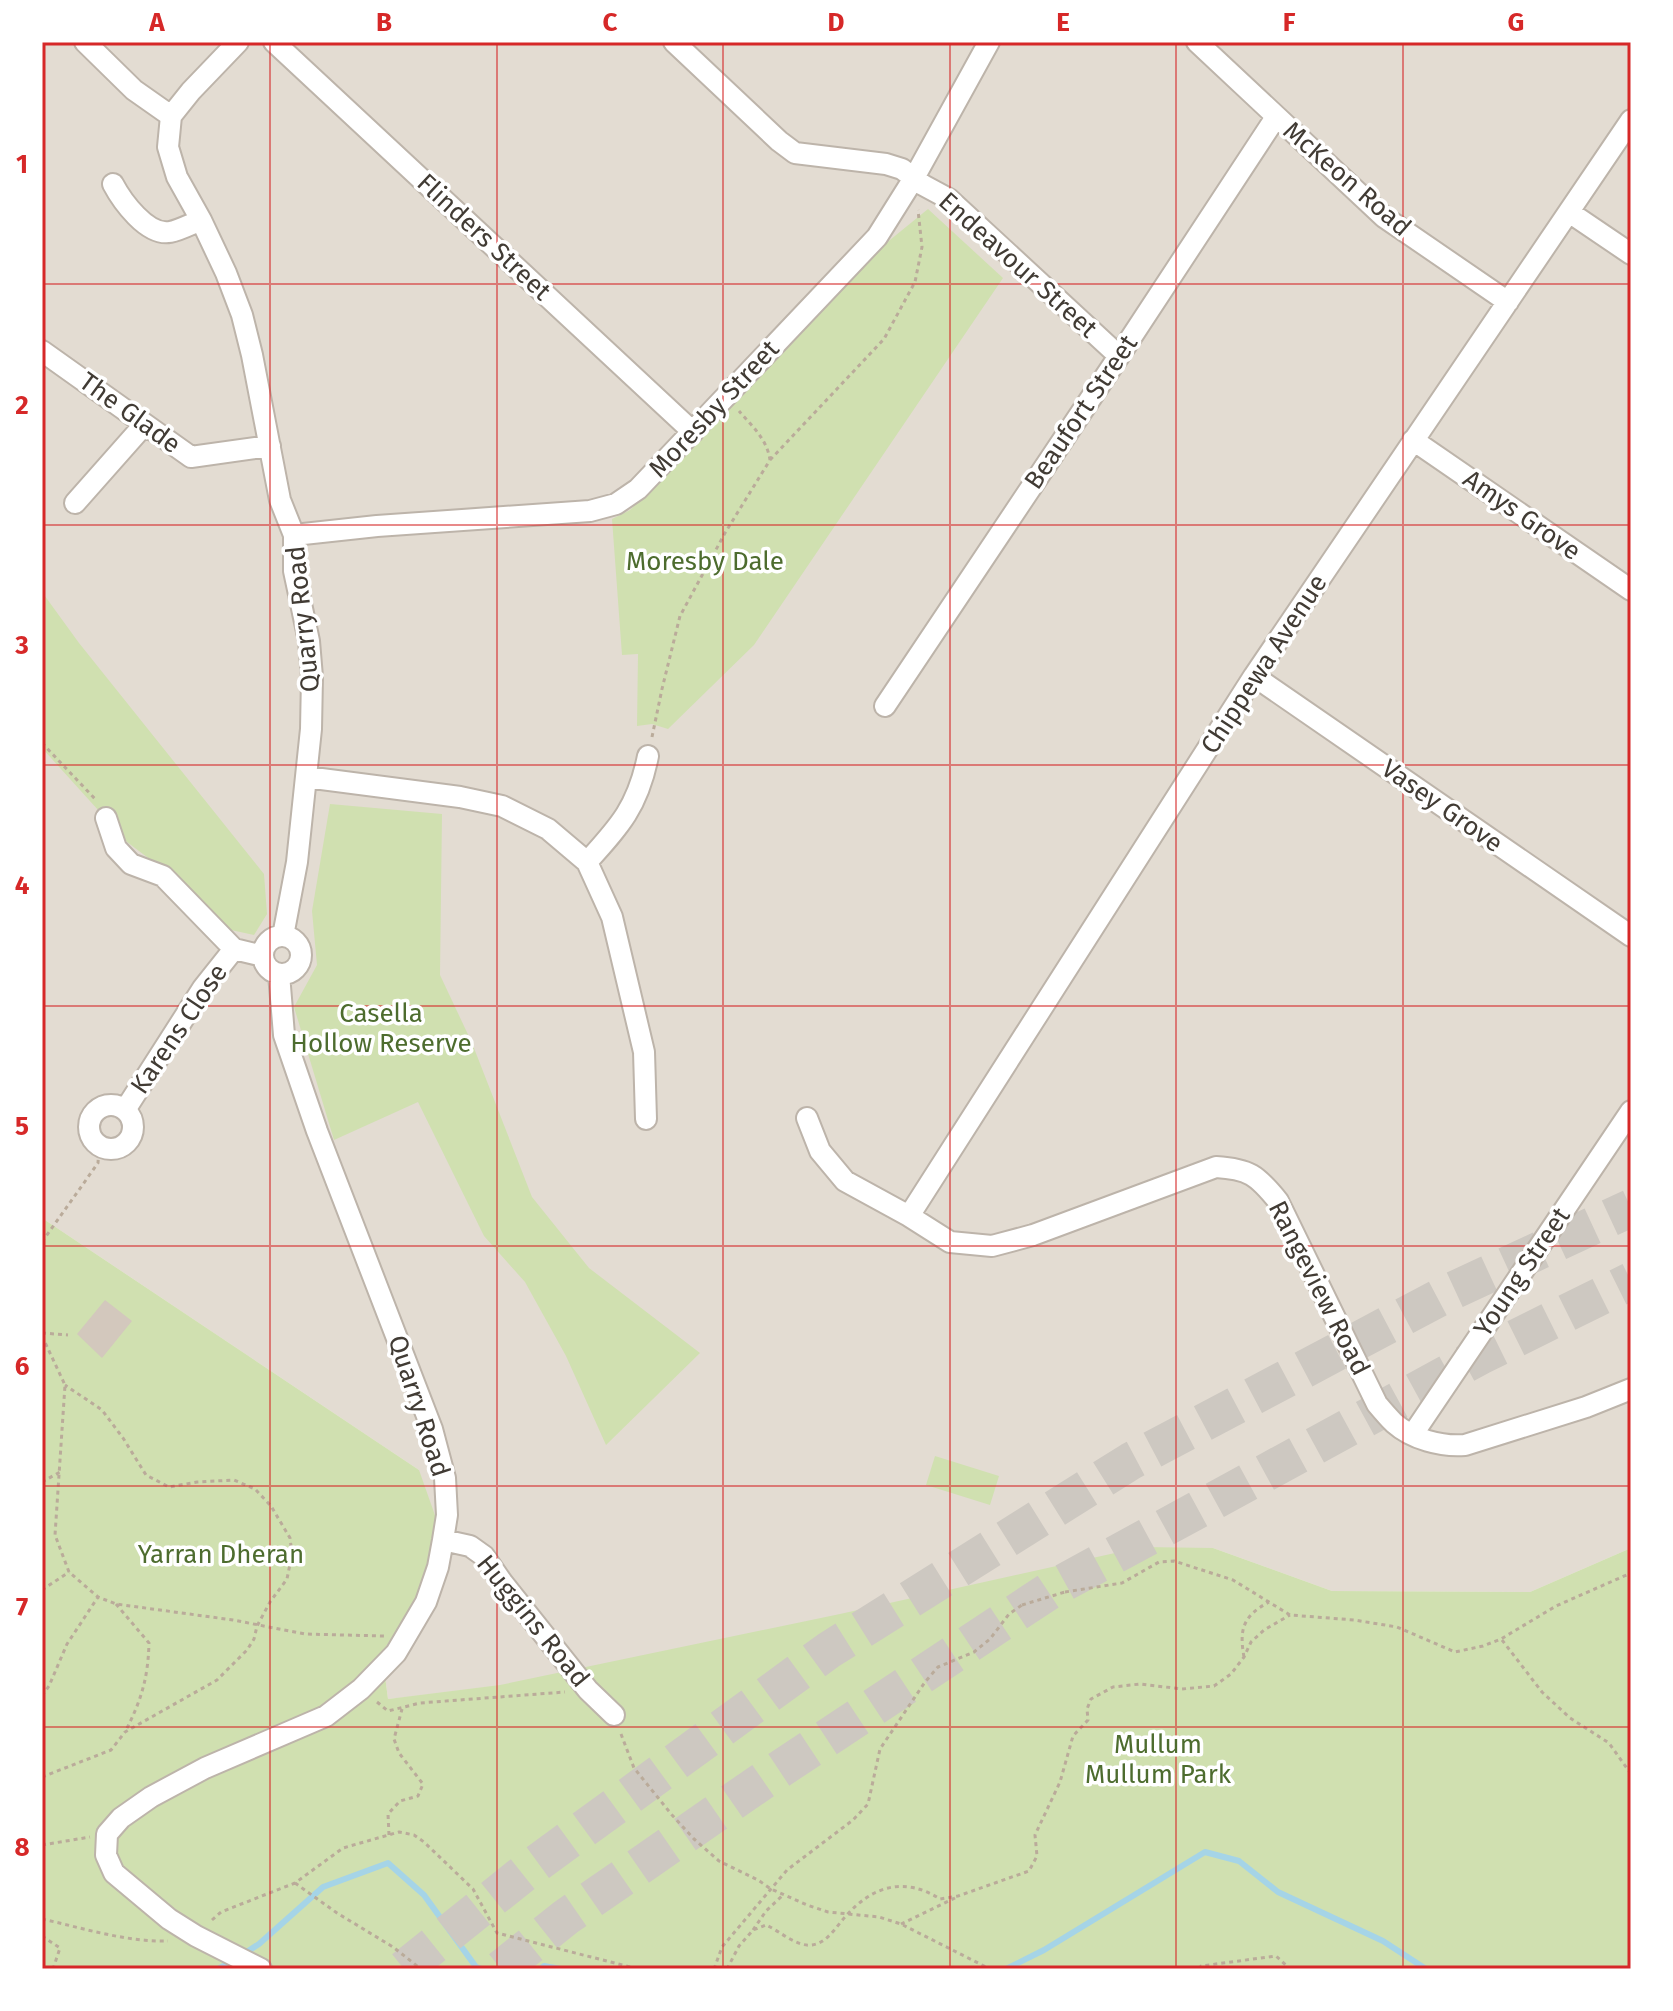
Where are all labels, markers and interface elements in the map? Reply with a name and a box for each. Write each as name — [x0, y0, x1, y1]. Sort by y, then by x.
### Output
text: A — [148, 7, 165, 38]
text: B — [376, 7, 392, 38]
text: C — [603, 7, 618, 38]
text: D — [828, 7, 845, 38]
text: E — [1056, 7, 1070, 38]
text: F — [1283, 7, 1296, 38]
text: G — [1508, 7, 1524, 38]
street label: McKeon Road — [1277, 115, 1417, 243]
text: 1 — [16, 149, 28, 180]
street label: Flinders Street — [411, 167, 558, 307]
street label: Endeavour Street — [932, 186, 1104, 345]
street label: Beaufort Street — [1018, 328, 1144, 495]
street label: Moresby Street — [642, 333, 786, 484]
street label: The Glade — [73, 366, 187, 460]
text: 2 — [15, 390, 29, 421]
street label: Amys Grove — [1457, 463, 1587, 567]
street label: Quarry Road — [280, 544, 326, 694]
park label: Moresby Dale — [626, 546, 784, 577]
street label: Chippewa Avenue — [1194, 569, 1334, 759]
text: 3 — [14, 630, 29, 661]
street label: Vasey Grove — [1375, 753, 1509, 859]
text: 4 — [15, 870, 30, 901]
street label: Karens Close — [124, 958, 234, 1100]
park label: Casella Hollow Reserve — [290, 998, 472, 1059]
text: 5 — [15, 1111, 29, 1142]
street label: Rangeview Road — [1262, 1196, 1376, 1380]
street label: Young Street — [1467, 1201, 1577, 1343]
street label: Quarry Road — [382, 1331, 456, 1481]
text: 6 — [15, 1351, 30, 1382]
park label: Yarran Dheran — [138, 1539, 304, 1570]
street label: Huggins Road — [470, 1549, 596, 1693]
text: 7 — [16, 1592, 28, 1623]
park label: Mullum Mullum Park — [1085, 1729, 1232, 1790]
text: 8 — [14, 1832, 30, 1863]

